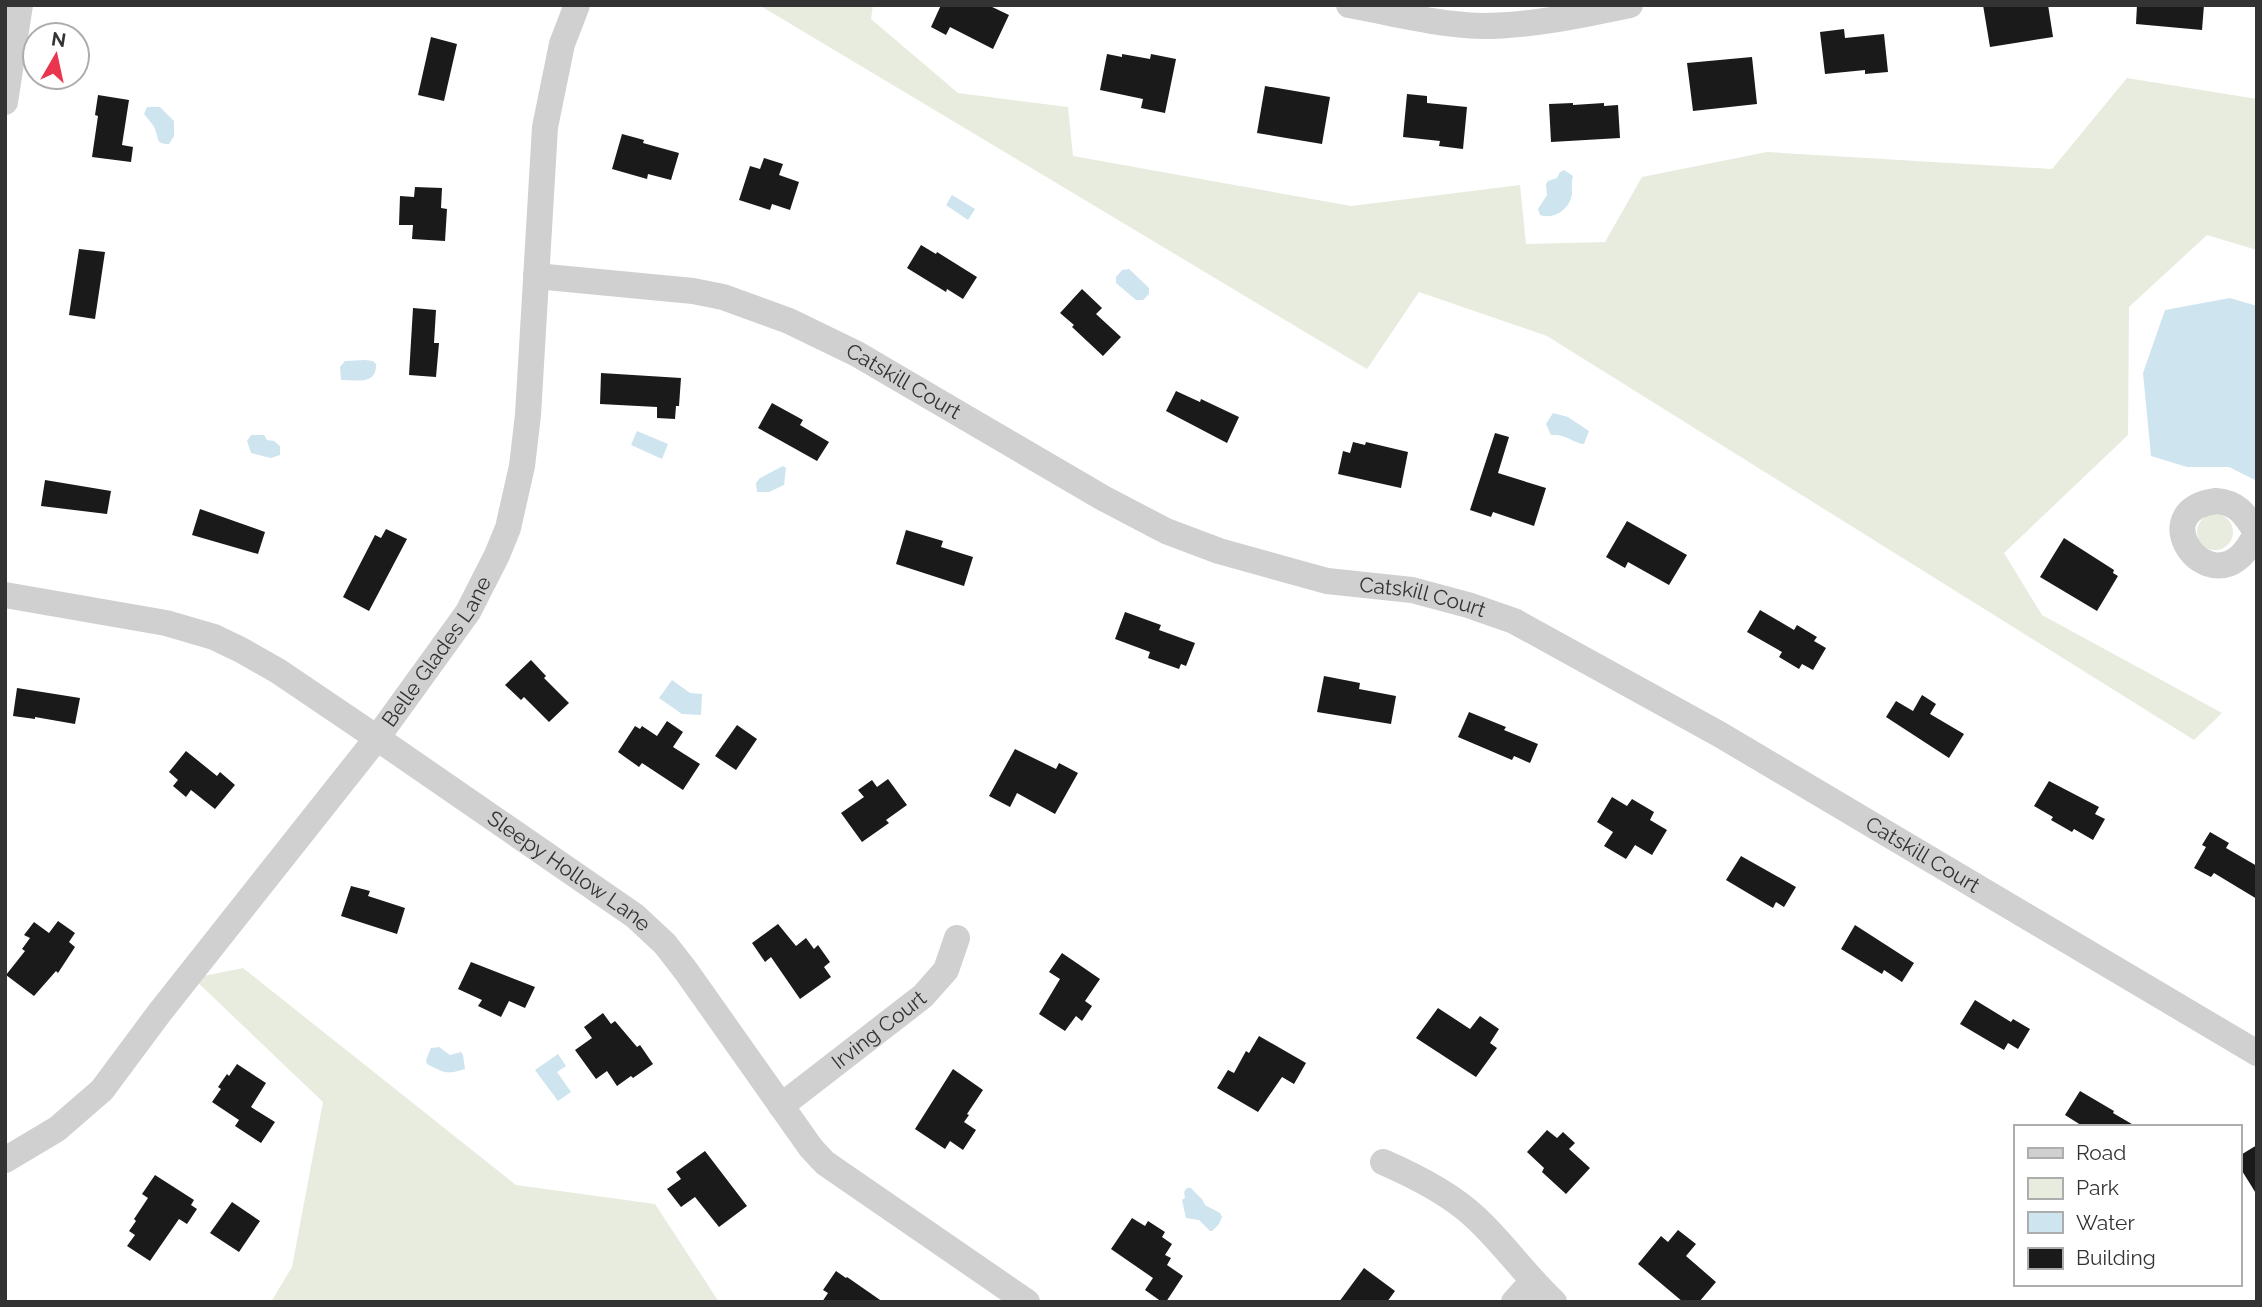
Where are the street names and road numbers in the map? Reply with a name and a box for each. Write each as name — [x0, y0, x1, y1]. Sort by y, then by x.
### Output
street label: Catskill Court — [842, 338, 966, 424]
street label: Belle Glades Lane — [376, 572, 496, 731]
street label: Catskill Court — [1358, 572, 1489, 622]
street label: Sleepy Hollow Lane — [483, 805, 656, 936]
street label: Catskill Court — [1861, 811, 1985, 898]
street label: Irving Court — [826, 985, 931, 1074]

